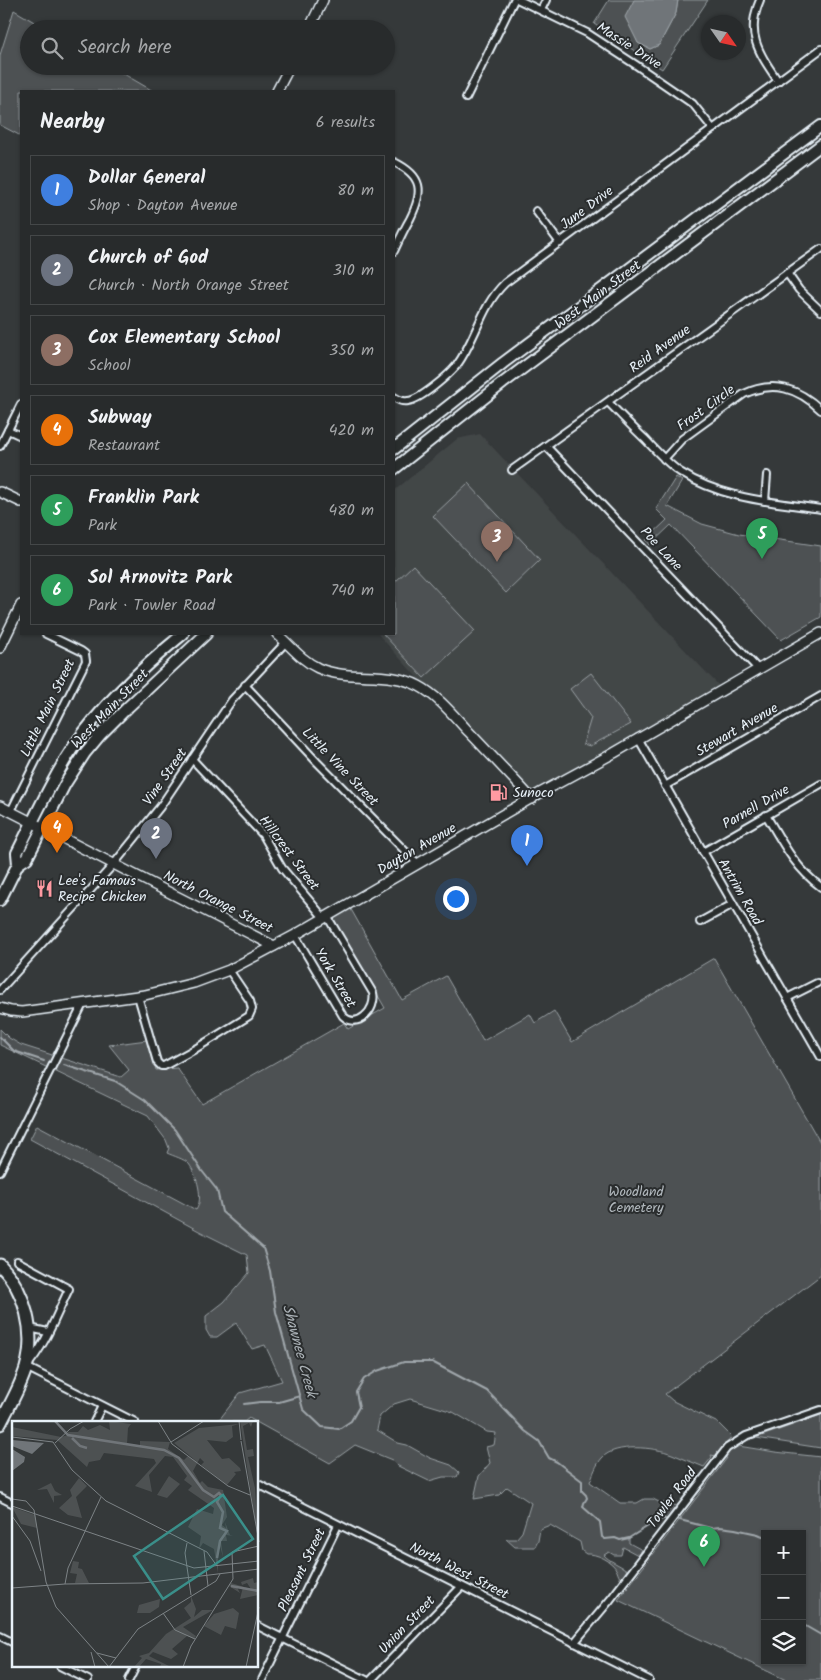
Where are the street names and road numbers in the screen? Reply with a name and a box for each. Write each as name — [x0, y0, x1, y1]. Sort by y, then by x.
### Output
street label: Massie Drive — [592, 17, 667, 76]
street label: June Drive — [556, 180, 619, 235]
street label: West Main Street — [550, 255, 647, 335]
street label: Reid Avenue — [625, 319, 696, 379]
street label: Frost Circle — [672, 379, 740, 437]
street label: Poe Lane — [635, 522, 688, 577]
street label: Little Main Street — [15, 655, 82, 761]
street label: West Main Street — [66, 664, 154, 754]
street label: Stewart Avenue — [692, 697, 783, 763]
street label: Little Vine Street — [296, 722, 384, 812]
street label: Vine Street — [137, 743, 193, 810]
street label: Parnell Drive — [718, 779, 794, 835]
street label: Hillcrest Street — [253, 811, 325, 896]
street label: Dayton Avenue — [373, 817, 461, 881]
street label: Antrim Road — [712, 854, 769, 931]
street label: North Orange Street — [159, 865, 277, 939]
street label: York Street — [308, 944, 362, 1013]
street label: Towler Road — [642, 1462, 703, 1533]
street label: Pleasant Street — [272, 1524, 332, 1615]
street label: North West Street — [406, 1537, 513, 1606]
street label: Union Street — [373, 1590, 441, 1659]

